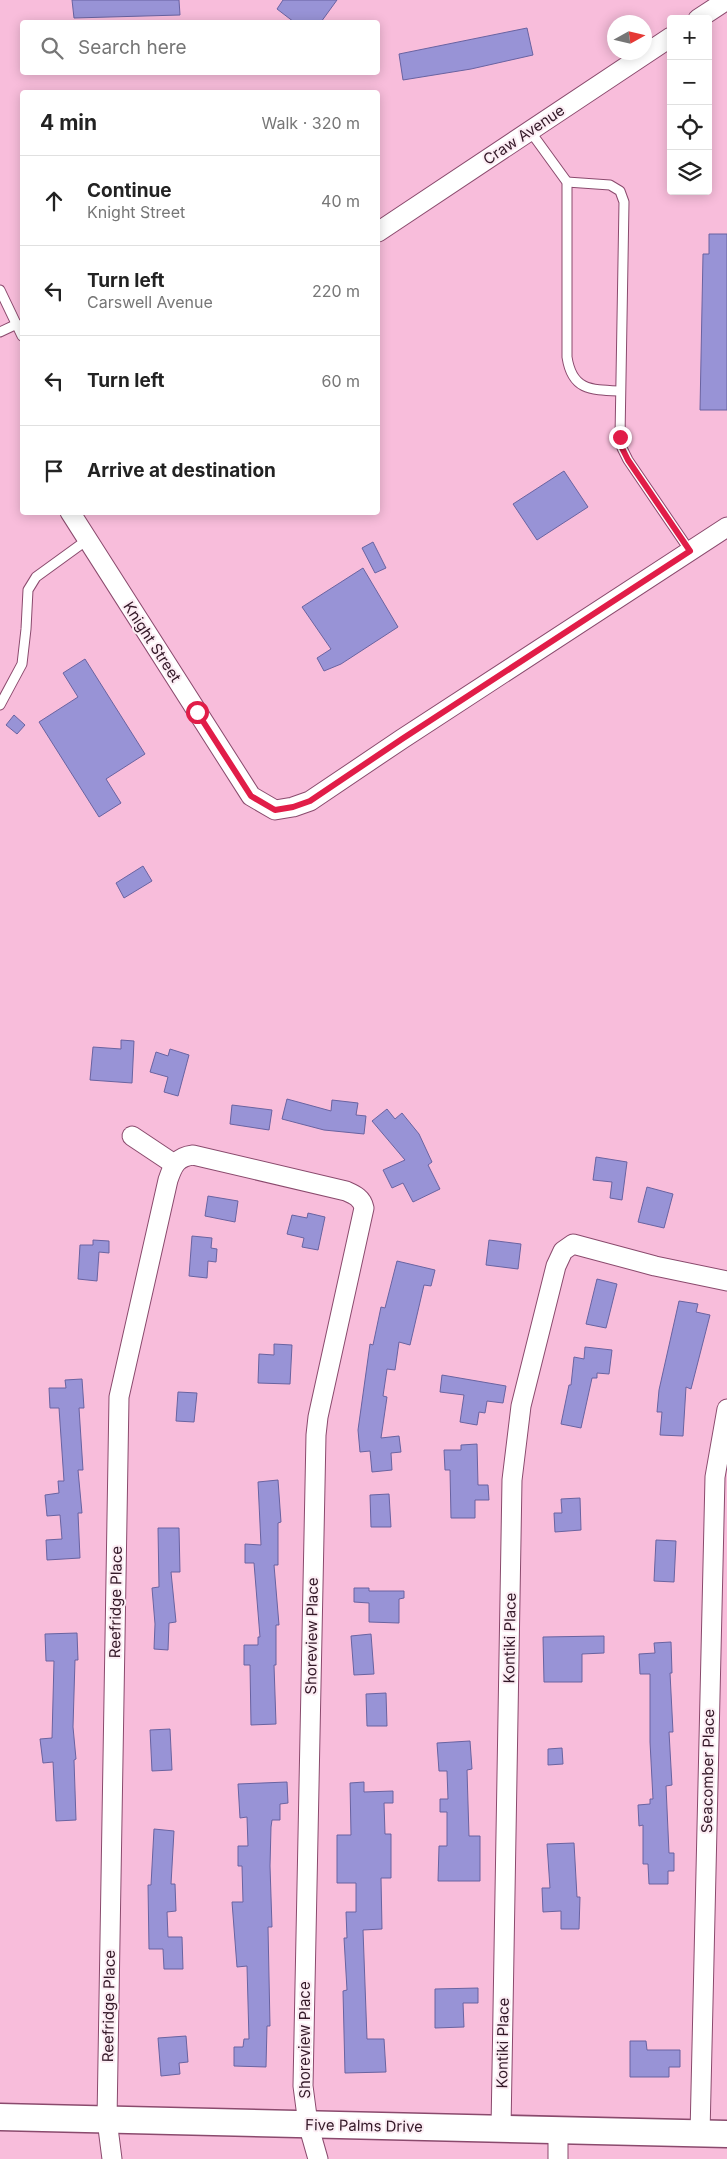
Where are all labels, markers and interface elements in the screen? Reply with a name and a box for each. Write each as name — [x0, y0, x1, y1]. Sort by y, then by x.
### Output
north arrow — [607, 15, 652, 60]
map controls — [667, 15, 712, 195]
button: + — [667, 15, 712, 60]
search box — [20, 20, 380, 75]
icon: search — [38, 34, 66, 62]
text: Search here — [78, 36, 187, 59]
button: − — [667, 60, 712, 105]
street label: Craw Avenue — [479, 100, 568, 169]
button: locate — [667, 105, 712, 150]
text: 4 min — [40, 110, 97, 135]
text: Walk · 320 m — [262, 113, 360, 133]
button: layers — [667, 150, 712, 195]
text: Continue — [87, 179, 172, 202]
icon: ahead — [40, 187, 68, 215]
text: 40 m — [321, 191, 360, 211]
text: Knight Street — [87, 202, 185, 222]
text: Turn left — [87, 269, 165, 292]
icon: left — [40, 277, 68, 305]
text: 220 m — [312, 281, 360, 301]
text: Carswell Avenue — [87, 292, 213, 312]
icon: left — [40, 367, 68, 395]
text: Turn left — [87, 369, 165, 392]
text: 60 m — [321, 371, 360, 391]
route end — [609, 426, 632, 449]
icon: arrive — [40, 457, 68, 485]
text: Arrive at destination — [87, 459, 276, 482]
street label: Knight Street — [119, 598, 186, 686]
route start — [186, 701, 209, 724]
street label: Reefridge Place — [105, 1546, 126, 1658]
street label: Shoreview Place — [301, 1577, 322, 1695]
street label: Kontiki Place — [499, 1592, 520, 1684]
street label: Seacomber Place — [697, 1709, 718, 1833]
street label: Reefridge Place — [98, 1950, 119, 2062]
street label: Shoreview Place — [295, 1981, 314, 2099]
street label: Kontiki Place — [492, 1997, 513, 2089]
street label: Five Palms Drive — [305, 2115, 423, 2136]

